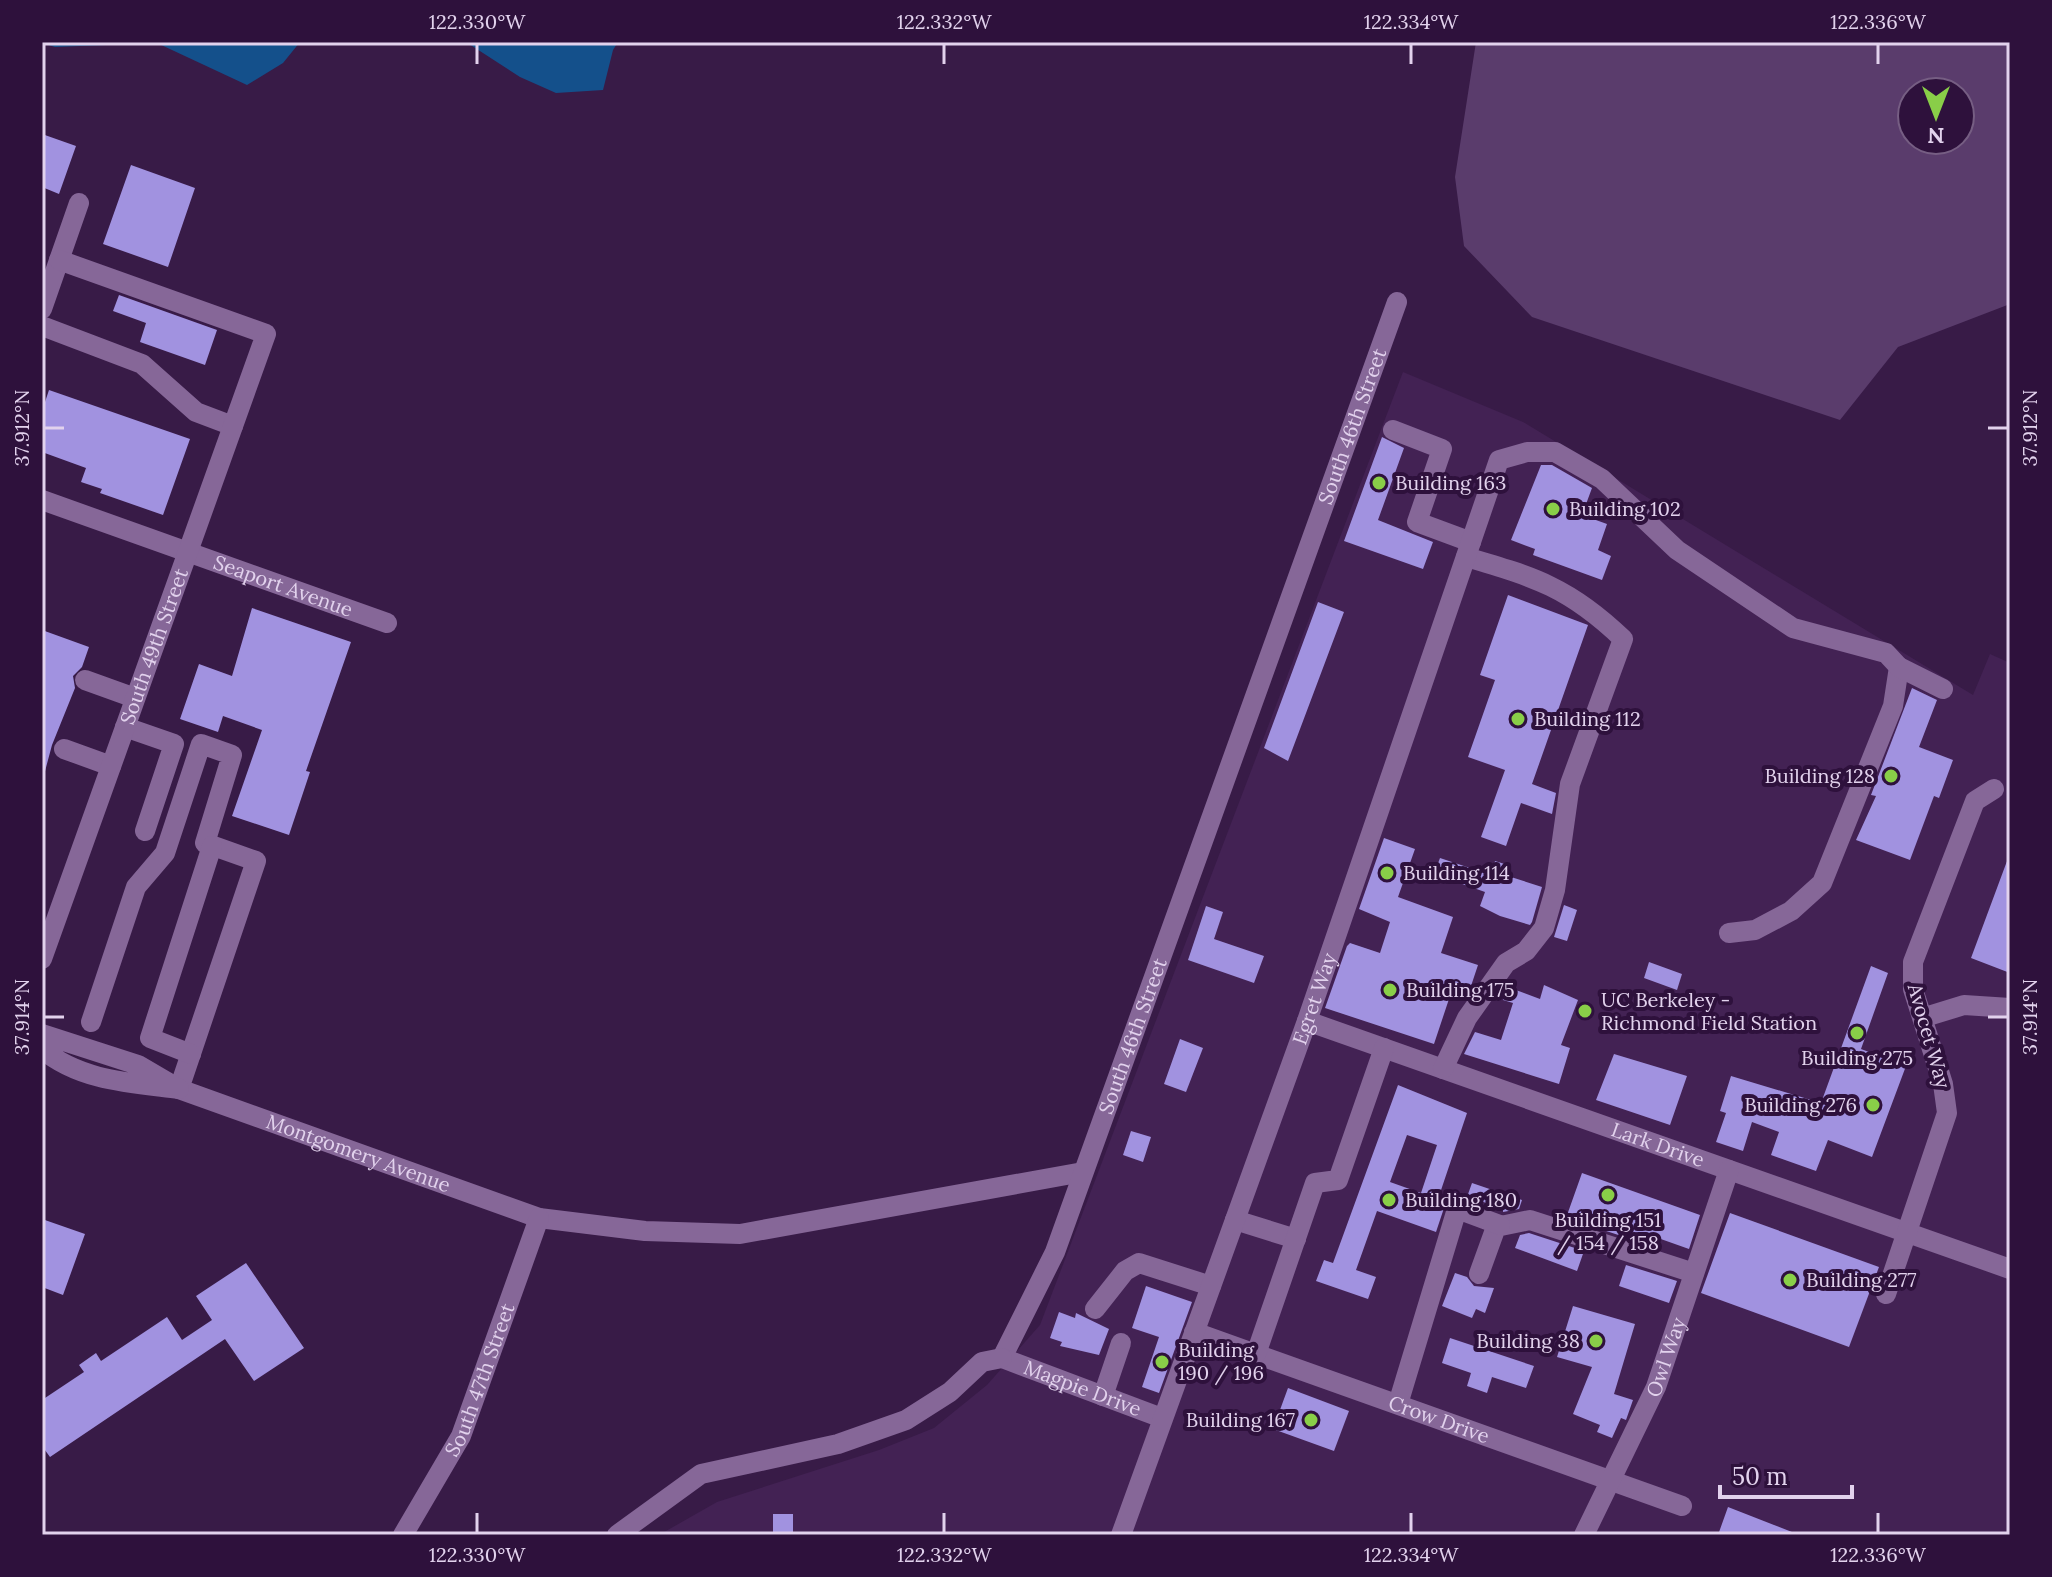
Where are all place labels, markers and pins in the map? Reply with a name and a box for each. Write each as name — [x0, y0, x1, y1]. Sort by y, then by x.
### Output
place label: Building 163 — [1395, 470, 1506, 495]
marker: Building 163 — [1370, 474, 1388, 492]
place label: Building 102 — [1569, 496, 1681, 521]
marker: Building 102 — [1544, 500, 1562, 518]
place label: Building 112 — [1534, 706, 1641, 731]
marker: Building 112 — [1509, 710, 1527, 728]
place label: Building 128 — [1764, 763, 1875, 788]
marker: Building 128 — [1882, 767, 1900, 785]
place label: Building 114 — [1403, 860, 1510, 885]
marker: Building 114 — [1378, 864, 1396, 882]
place label: Building 175 — [1406, 977, 1515, 1002]
marker: Building 175 — [1381, 981, 1399, 999]
place label: UC Berkeley - Richmond Field Station — [1601, 987, 1817, 1035]
marker: UC Berkeley - Richmond Field Station — [1576, 1002, 1594, 1020]
marker: Building 275 — [1848, 1024, 1866, 1042]
place label: Building 275 — [1801, 1045, 1913, 1070]
place label: Building 276 — [1744, 1092, 1857, 1117]
marker: Building 276 — [1864, 1096, 1882, 1114]
marker: Building 151 / 154 / 158 — [1599, 1186, 1617, 1204]
place label: Building 180 — [1405, 1187, 1517, 1212]
marker: Building 180 — [1380, 1191, 1398, 1209]
place label: Building 151 / 154 / 158 — [1555, 1207, 1661, 1256]
place label: Building 277 — [1806, 1267, 1917, 1292]
marker: Building 277 — [1781, 1271, 1799, 1289]
place label: Building 38 — [1476, 1328, 1580, 1353]
marker: Building 38 — [1587, 1332, 1605, 1350]
place label: Building 190 / 196 — [1178, 1337, 1264, 1386]
marker: Building 190 / 196 — [1153, 1353, 1171, 1371]
place label: Building 167 — [1186, 1407, 1295, 1432]
marker: Building 167 — [1302, 1411, 1320, 1429]

